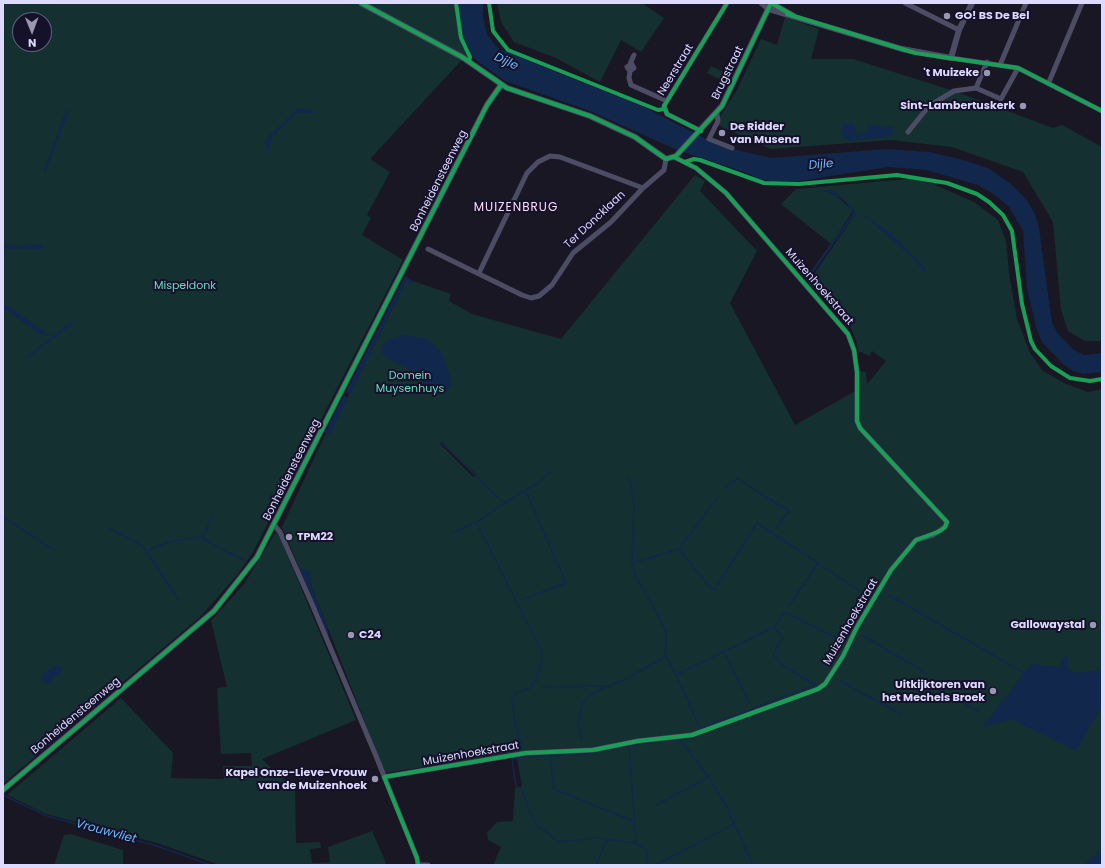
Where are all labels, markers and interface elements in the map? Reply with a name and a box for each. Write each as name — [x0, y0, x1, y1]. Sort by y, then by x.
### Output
place label: GO! BS De Bel — [955, 9, 1029, 23]
marker: GO! BS De Bel — [942, 11, 952, 21]
north arrow — [12, 12, 52, 52]
text: N — [28, 35, 36, 51]
street label: Neerstraat — [655, 42, 697, 98]
street label: Brugstraat — [709, 44, 747, 102]
water label: Dijle — [492, 50, 520, 74]
place label: 't Muizeke — [923, 66, 979, 80]
marker: 't Muizeke — [982, 68, 992, 78]
place label: Sint-Lambertuskerk — [900, 99, 1015, 113]
marker: Sint-Lambertuskerk — [1018, 101, 1028, 111]
place label: De Ridder van Musena — [730, 120, 799, 146]
street label: Bonheidensteenweg — [408, 128, 470, 234]
marker: De Ridder van Musena — [717, 128, 727, 138]
water label: Dijle — [808, 157, 834, 173]
street label: Ter Doncklaan — [562, 188, 628, 252]
district label: MUIZENBRUG — [474, 201, 558, 215]
street label: Muizenhoekstraat — [782, 246, 856, 328]
park label: Mispeldonk — [154, 279, 216, 293]
park label: Domein Muysenhuys — [376, 369, 444, 395]
street label: Bonheidensteenweg — [261, 417, 323, 523]
place label: TPM22 — [297, 530, 333, 544]
marker: TPM22 — [284, 532, 294, 542]
street label: Muizenhoekstraat — [821, 577, 881, 667]
place label: Gallowaystal — [1010, 618, 1085, 632]
marker: Gallowaystal — [1088, 620, 1098, 630]
place label: C24 — [359, 628, 381, 642]
marker: C24 — [346, 630, 356, 640]
street label: Bonheidensteenweg — [29, 675, 123, 757]
place label: Uitkijktoren van het Mechels Broek — [882, 678, 985, 704]
marker: Uitkijktoren van het Mechels Broek — [988, 686, 998, 696]
street label: Muizenhoekstraat — [422, 739, 520, 769]
place label: Kapel Onze-Lieve-Vrouw van de Muizenhoek — [225, 766, 367, 792]
marker: Kapel Onze-Lieve-Vrouw van de Muizenhoek — [370, 774, 380, 784]
water label: Vrouwvliet — [74, 817, 138, 847]

